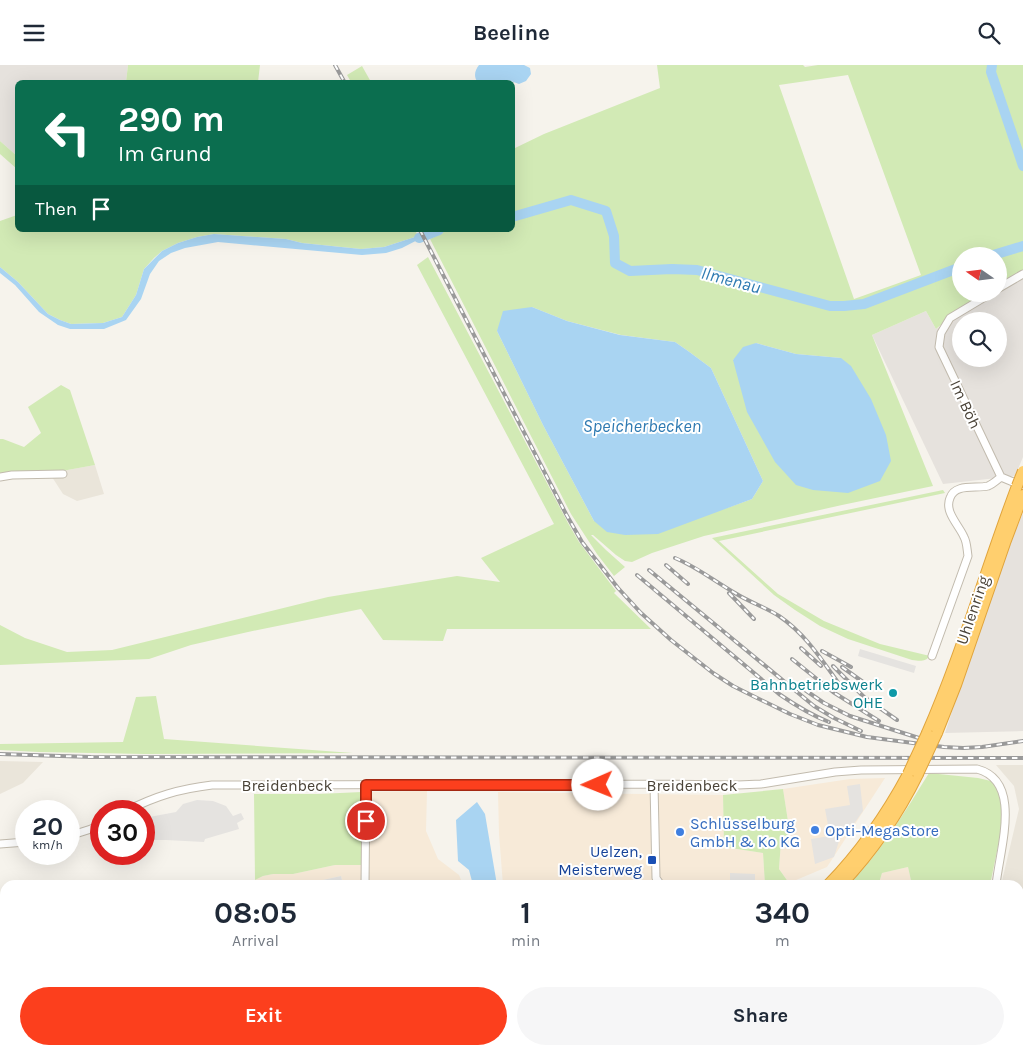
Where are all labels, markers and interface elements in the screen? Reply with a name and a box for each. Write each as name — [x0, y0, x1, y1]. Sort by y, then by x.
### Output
icon: menu — [20, 19, 48, 47]
icon: search — [975, 19, 1003, 47]
text: Beeline — [473, 20, 550, 46]
text: 290 m — [118, 99, 225, 140]
icon: left — [35, 100, 100, 165]
text: Im Grund — [118, 141, 212, 167]
icon: arrive — [87, 195, 115, 223]
text: Then — [35, 198, 77, 220]
north arrow — [952, 247, 1008, 303]
map controls — [952, 247, 1007, 367]
water label: Ilmenau — [699, 261, 763, 299]
button: search — [952, 312, 1007, 367]
street label: Im Böh — [946, 377, 985, 432]
water label: Speicherbecken — [583, 415, 701, 437]
street label: Uhlenring — [952, 573, 993, 647]
place label: Bahnbetriebswerk OHE — [750, 675, 883, 712]
marker: Bahnbetriebswerk OHE — [887, 687, 899, 699]
position arrow — [571, 758, 623, 810]
street label: Breidenbeck — [241, 776, 333, 795]
street label: Breidenbeck — [646, 776, 738, 795]
speed limit sign: 30 — [90, 800, 155, 865]
pin — [345, 800, 387, 842]
icon: arrive — [352, 807, 380, 835]
text: 20 — [32, 812, 63, 841]
place label: Schlüsselburg GmbH & Ko KG — [690, 814, 800, 851]
place label: Opti-MegaStore — [825, 821, 939, 840]
marker: Opti-MegaStore — [809, 824, 821, 836]
marker: Schlüsselburg GmbH & Ko KG — [674, 826, 686, 838]
text: km/h — [32, 838, 63, 852]
place label: Uelzen, Meisterweg — [558, 842, 642, 879]
marker: Uelzen, Meisterweg — [646, 854, 658, 866]
text: 08:05 — [214, 895, 297, 931]
text: 1 — [520, 895, 531, 931]
text: 340 — [754, 895, 810, 931]
text: Arrival — [232, 931, 279, 950]
text: min — [511, 931, 540, 950]
text: m — [775, 931, 790, 950]
button: Exit — [20, 987, 507, 1045]
button: Share — [517, 987, 1004, 1045]

